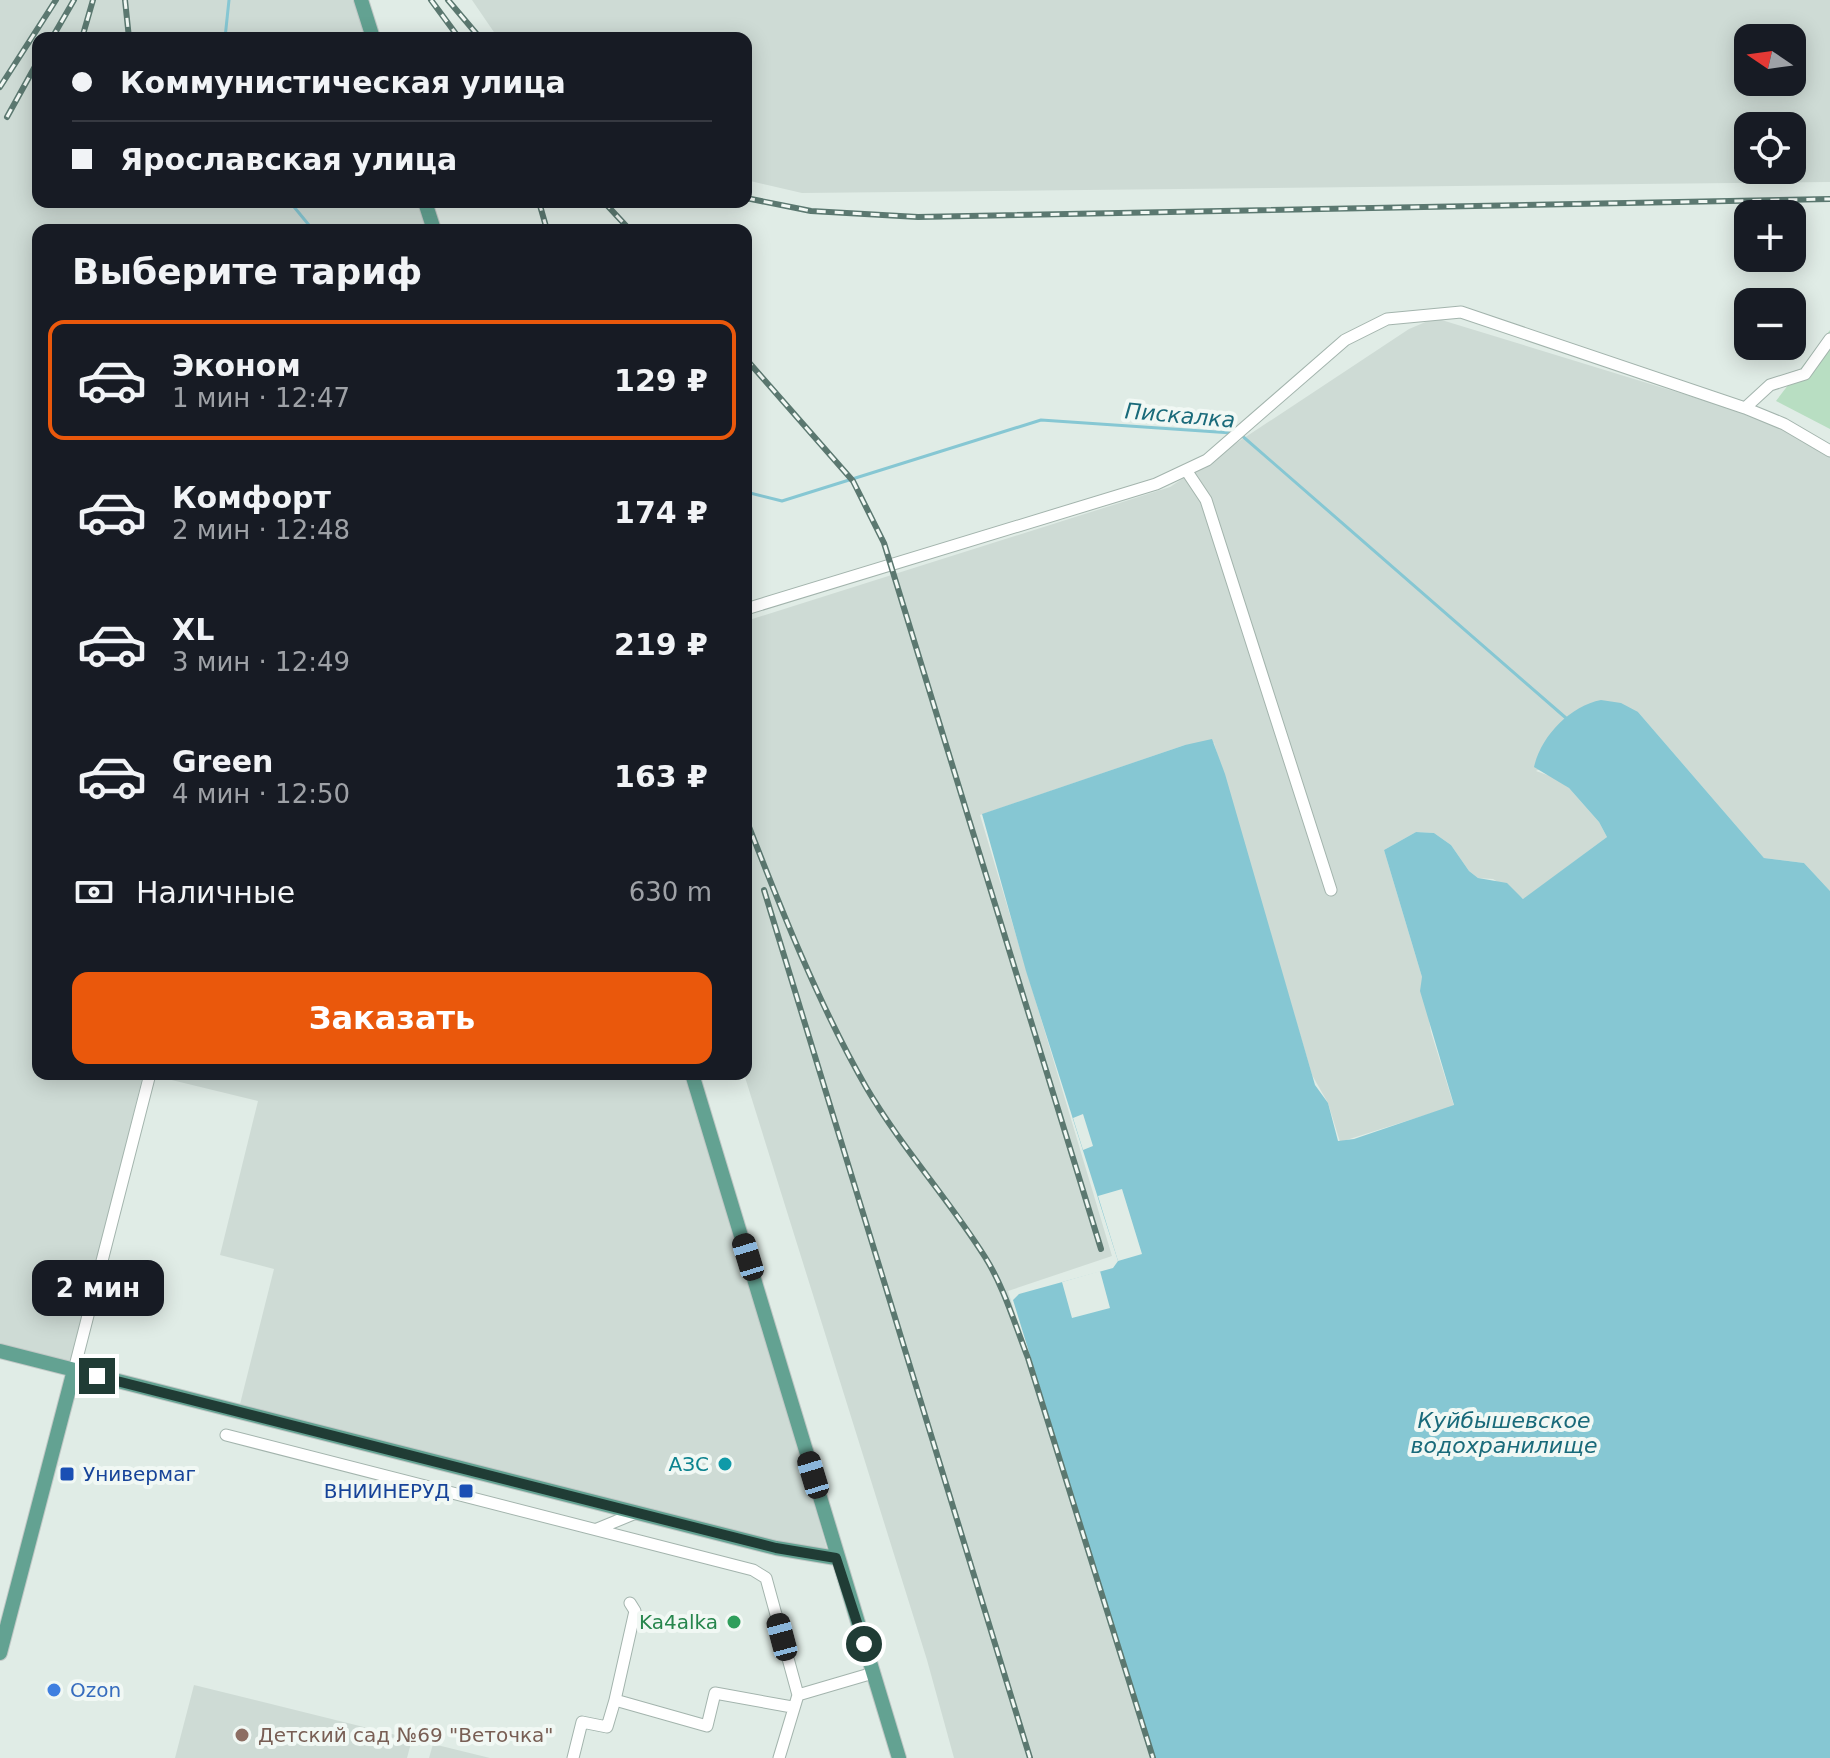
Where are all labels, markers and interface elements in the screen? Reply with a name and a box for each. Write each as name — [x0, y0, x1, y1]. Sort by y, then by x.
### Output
north arrow — [1734, 24, 1806, 96]
map controls — [1734, 24, 1806, 360]
text: Коммунистическая улица — [120, 65, 566, 100]
button: locate — [1734, 112, 1806, 184]
text: Ярославская улица — [120, 142, 457, 177]
button: + — [1734, 200, 1806, 272]
text: Выберите тариф — [72, 251, 422, 292]
button: − — [1734, 288, 1806, 360]
icon: car — [76, 344, 148, 416]
text: Эконом — [172, 348, 301, 383]
text: 129 ₽ — [614, 363, 708, 398]
text: 1 мин · 12:47 — [172, 383, 350, 413]
water label: Пискалка — [1124, 398, 1236, 433]
icon: car — [76, 476, 148, 548]
text: Комфорт — [172, 480, 331, 515]
text: 174 ₽ — [614, 495, 708, 530]
text: 2 мин · 12:48 — [172, 515, 350, 545]
icon: car — [76, 608, 148, 680]
text: XL — [172, 612, 214, 647]
text: 219 ₽ — [614, 627, 708, 662]
text: 3 мин · 12:49 — [172, 647, 350, 677]
icon: car — [76, 740, 148, 812]
text: Green — [172, 744, 273, 779]
text: 163 ₽ — [614, 759, 708, 794]
text: 4 мин · 12:50 — [172, 779, 350, 809]
icon: cash — [72, 870, 116, 914]
text: Наличные — [136, 875, 295, 910]
text: 630 m — [629, 877, 712, 907]
button: Заказать — [72, 972, 712, 1064]
car — [730, 1231, 766, 1283]
callout: 2 мин — [31, 1260, 163, 1316]
text: 2 мин — [56, 1273, 140, 1303]
route end — [79, 1358, 115, 1394]
water label: Куйбышевское водохранилище — [1411, 1408, 1597, 1458]
car — [795, 1449, 831, 1501]
place label: АЗС — [669, 1452, 709, 1476]
marker: АЗС — [716, 1455, 734, 1473]
place label: Универмаг — [83, 1462, 196, 1486]
marker: Универмаг — [58, 1465, 76, 1483]
place label: ВНИИНЕРУД — [324, 1479, 450, 1503]
marker: ВНИИНЕРУД — [457, 1482, 475, 1500]
place label: Ka4alka — [639, 1610, 718, 1634]
car — [764, 1611, 800, 1663]
marker: Ka4alka — [725, 1613, 743, 1631]
route start — [846, 1626, 882, 1662]
place label: Ozon — [70, 1678, 121, 1702]
marker: Ozon — [45, 1681, 63, 1699]
place label: Детский сад №69 "Веточка" — [258, 1723, 554, 1747]
marker: Детский сад №69 "Веточка" — [233, 1726, 251, 1744]

